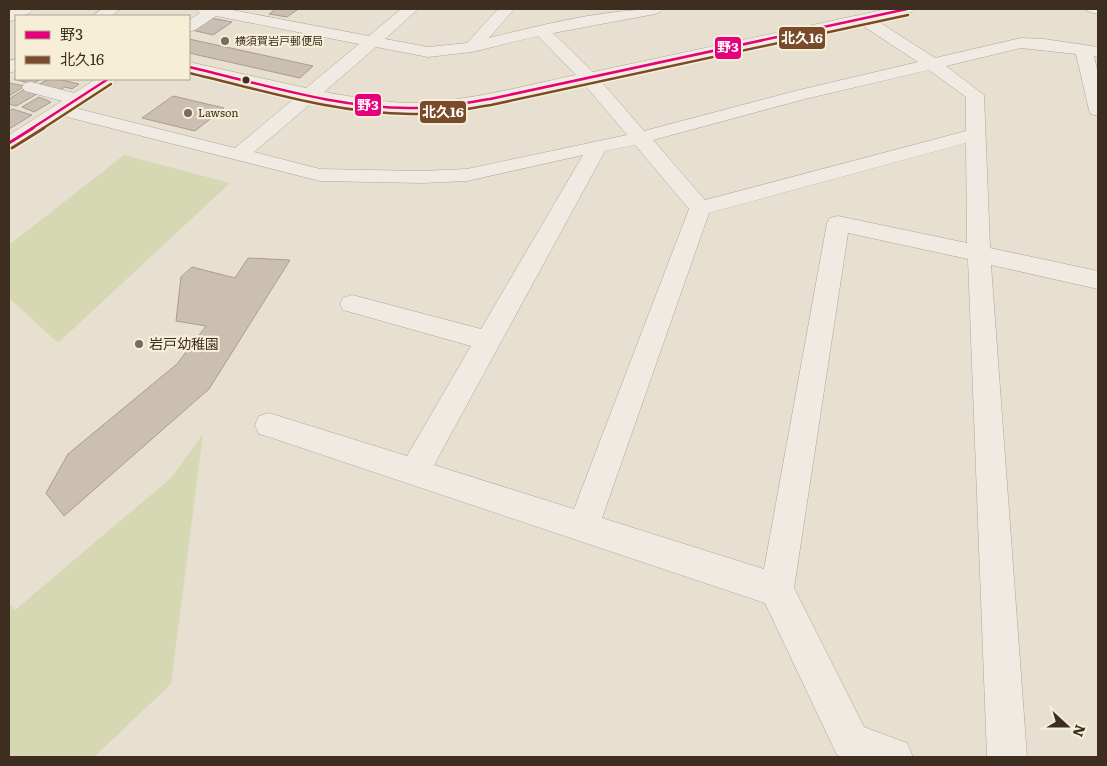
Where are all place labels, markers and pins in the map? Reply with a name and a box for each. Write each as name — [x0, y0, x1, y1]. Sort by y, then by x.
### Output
place label: 横須賀岩戸郵便局 — [235, 32, 323, 48]
marker: 横須賀岩戸郵便局 — [219, 35, 231, 47]
unlabelled marker — [241, 75, 251, 85]
place label: Lawson — [198, 104, 239, 120]
marker: Lawson — [182, 107, 194, 119]
place label: 岩戸幼稚園 — [149, 333, 219, 353]
marker: 岩戸幼稚園 — [133, 338, 145, 350]

